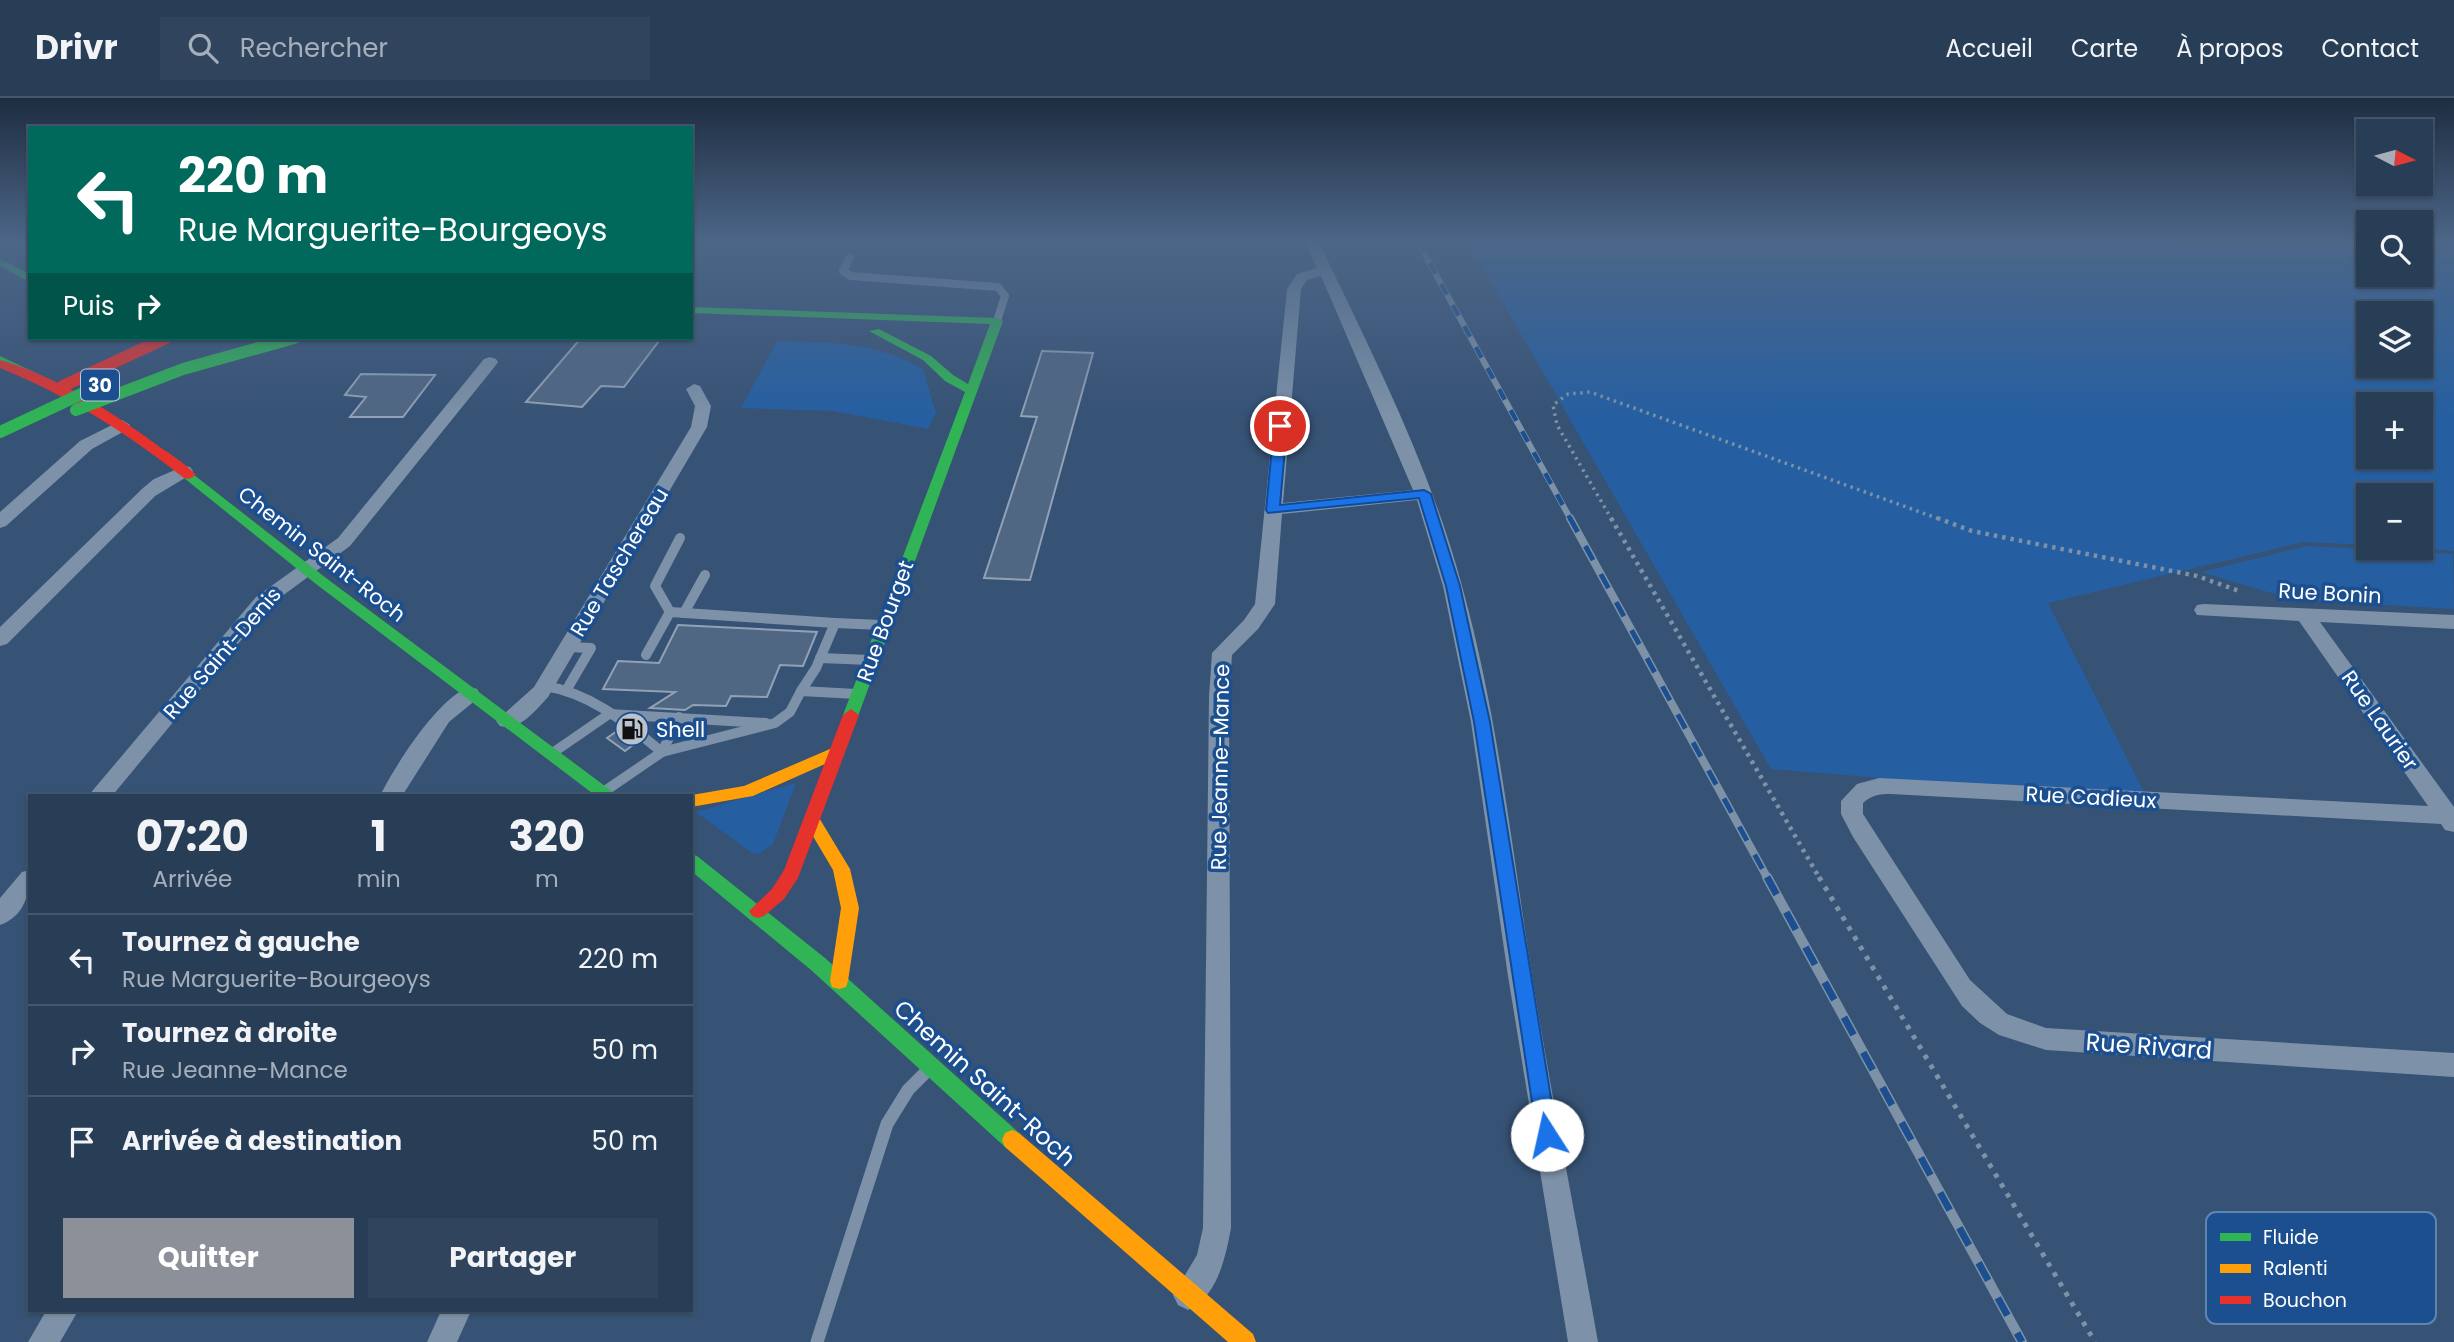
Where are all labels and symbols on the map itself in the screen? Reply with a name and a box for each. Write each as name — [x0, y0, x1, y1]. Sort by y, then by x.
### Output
north arrow — [2356, 119, 2432, 196]
road number: 30 — [81, 370, 119, 400]
pin — [1250, 396, 1310, 456]
street label: Chemin Saint-Roch — [232, 479, 412, 629]
street label: Rue Taschereau — [563, 482, 675, 642]
street label: Rue Bourget — [850, 556, 920, 686]
street label: Rue Bonin — [2278, 576, 2382, 610]
street label: Rue Saint-Denis — [156, 581, 288, 725]
street label: Rue Jeanne-Mance — [1204, 664, 1236, 870]
street label: Rue Laurier — [2335, 664, 2425, 776]
fuel station icon: Shell — [613, 710, 651, 748]
place label: Shell — [656, 715, 705, 744]
street label: Rue Cadieux — [2025, 779, 2157, 815]
street label: Chemin Saint-Roch — [887, 992, 1083, 1174]
street label: Rue Rivard — [2085, 1025, 2213, 1067]
position arrow — [1510, 1098, 1584, 1172]
legend — [2206, 1212, 2436, 1324]
text: Fluide — [2263, 1224, 2319, 1251]
text: Ralenti — [2263, 1255, 2328, 1282]
text: Bouchon — [2263, 1287, 2347, 1314]

